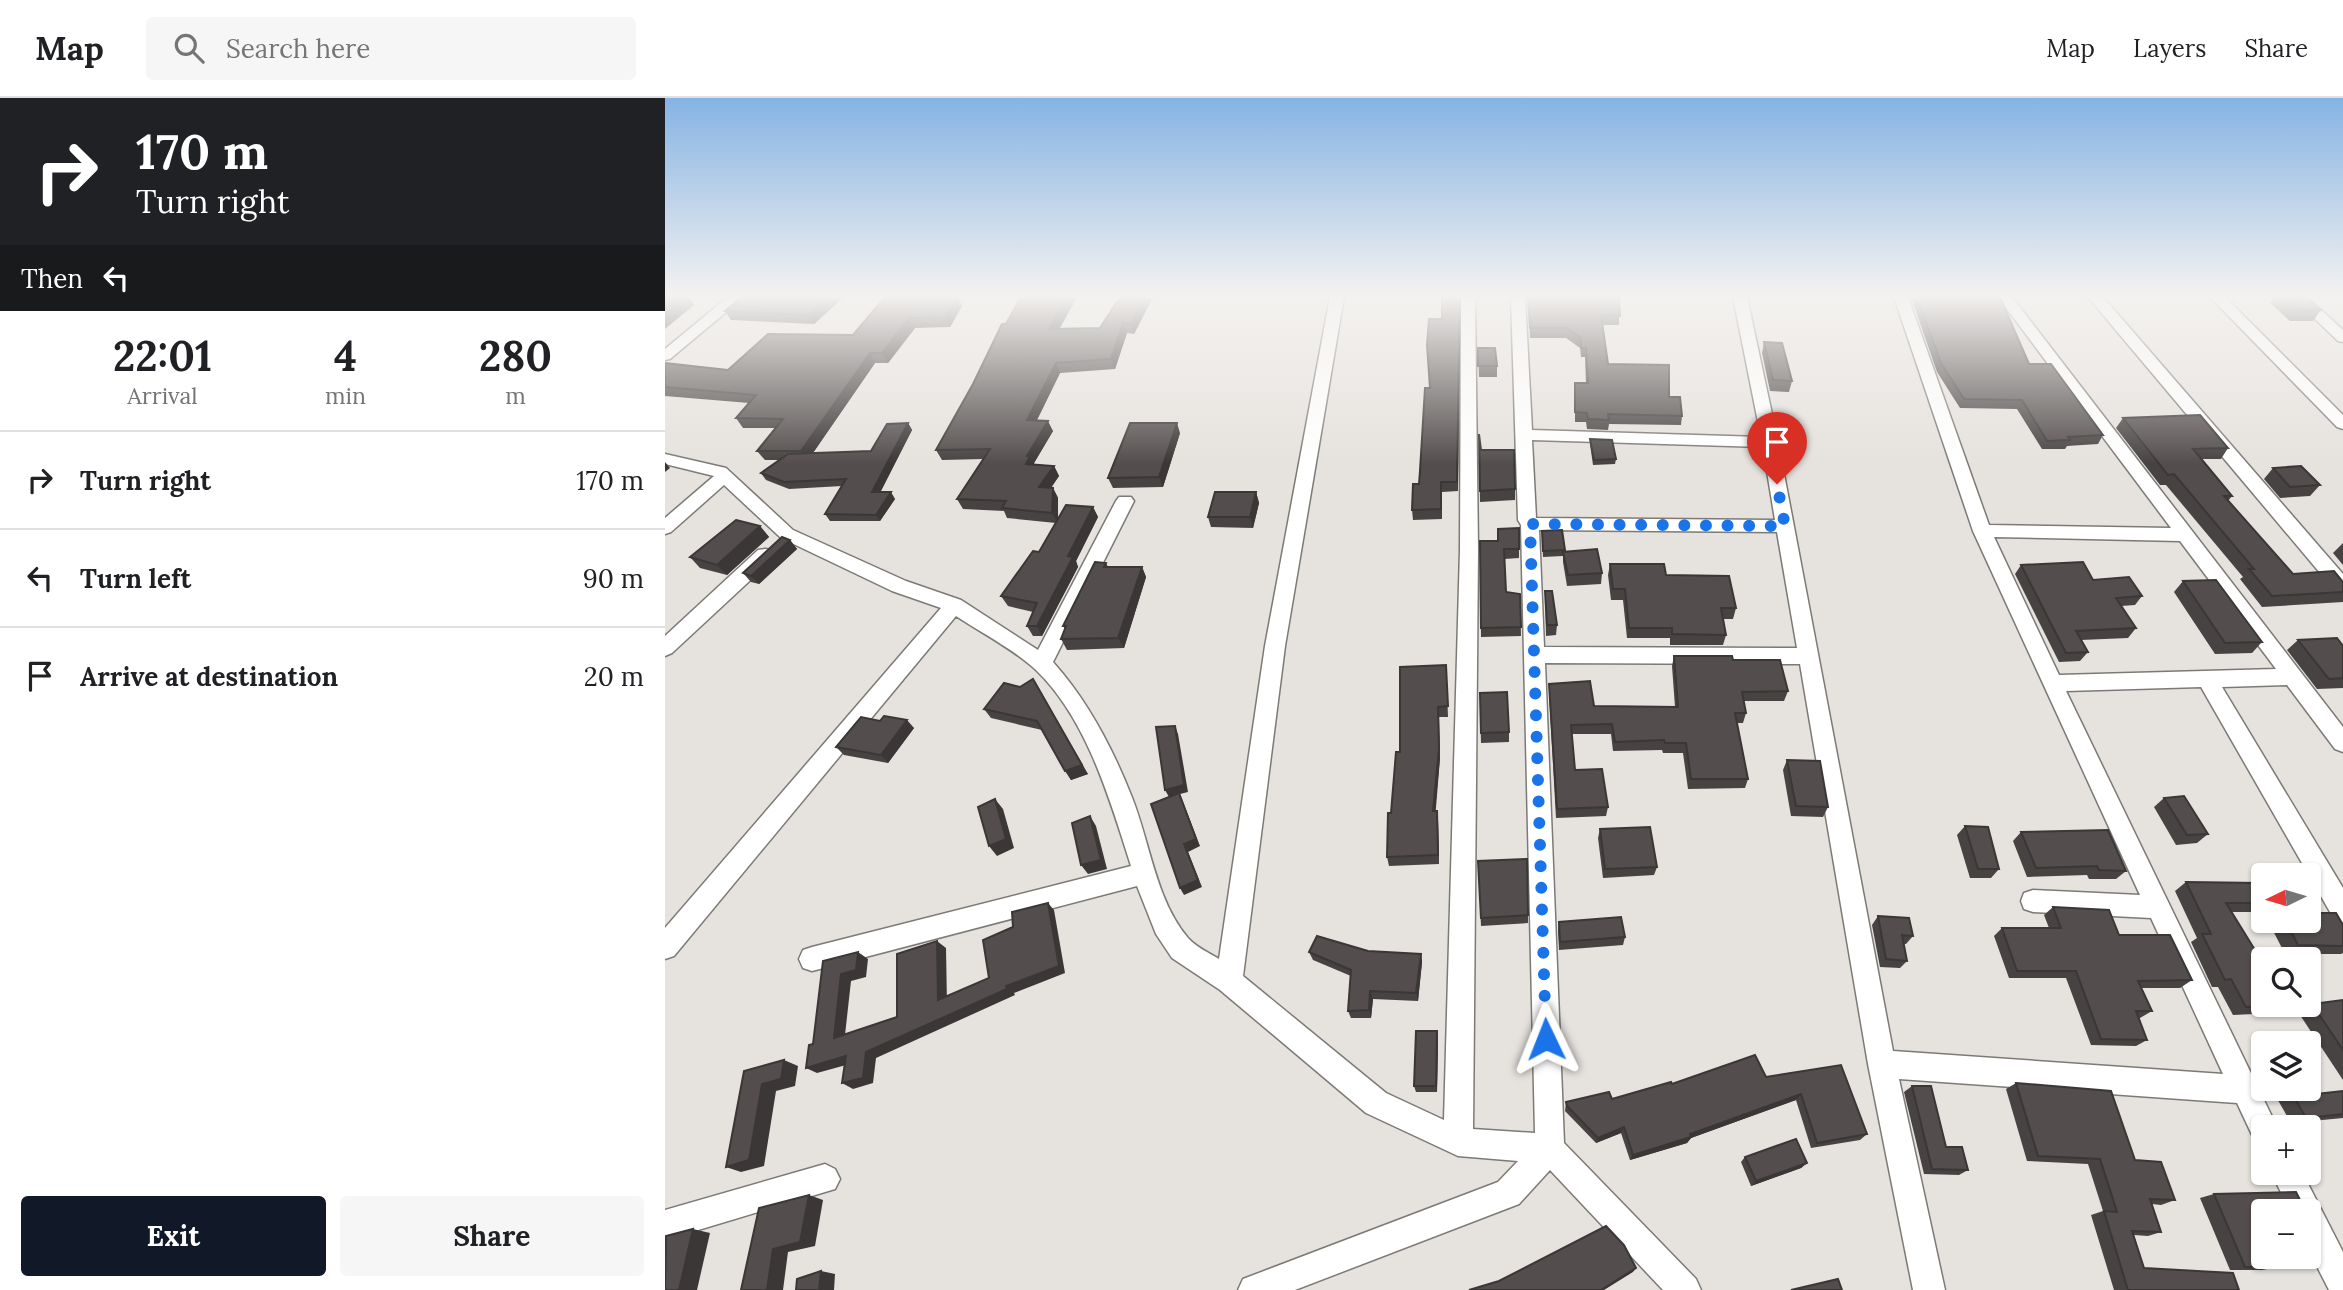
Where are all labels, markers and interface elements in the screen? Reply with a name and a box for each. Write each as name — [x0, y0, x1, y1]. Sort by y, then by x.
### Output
search box — [146, 17, 636, 80]
text: Map — [35, 27, 104, 69]
icon: search — [170, 29, 208, 67]
text: Search here — [226, 32, 370, 65]
text: Map — [2046, 33, 2095, 64]
text: Layers — [2133, 33, 2206, 64]
text: Share — [2244, 33, 2308, 64]
text: 170 m — [136, 120, 268, 182]
icon: right — [21, 126, 112, 217]
text: Turn right — [136, 181, 289, 222]
icon: left — [97, 259, 135, 297]
text: Then — [21, 262, 83, 295]
text: 22:01 — [113, 329, 212, 383]
text: 4 — [334, 329, 357, 383]
text: 280 — [479, 329, 552, 383]
text: Arrival — [127, 381, 198, 410]
text: min — [325, 381, 366, 410]
text: m — [505, 381, 526, 410]
pin — [1747, 412, 1807, 484]
icon: arrive — [1758, 423, 1796, 461]
icon: right — [21, 461, 59, 499]
text: Turn right — [80, 464, 211, 497]
text: 170 m — [576, 464, 644, 497]
icon: left — [21, 559, 59, 597]
text: Turn left — [80, 562, 191, 595]
text: 90 m — [583, 562, 644, 595]
icon: arrive — [21, 657, 59, 695]
text: Arrive at destination — [80, 660, 338, 693]
text: 20 m — [584, 660, 644, 693]
north arrow — [2251, 863, 2321, 933]
map controls — [2251, 863, 2321, 1269]
button: search — [2251, 947, 2321, 1017]
position arrow — [1509, 1002, 1583, 1076]
button: layers — [2251, 1031, 2321, 1101]
button: + — [2251, 1115, 2321, 1185]
button: Exit — [21, 1196, 326, 1276]
button: Share — [340, 1196, 644, 1276]
button: − — [2251, 1199, 2321, 1269]

